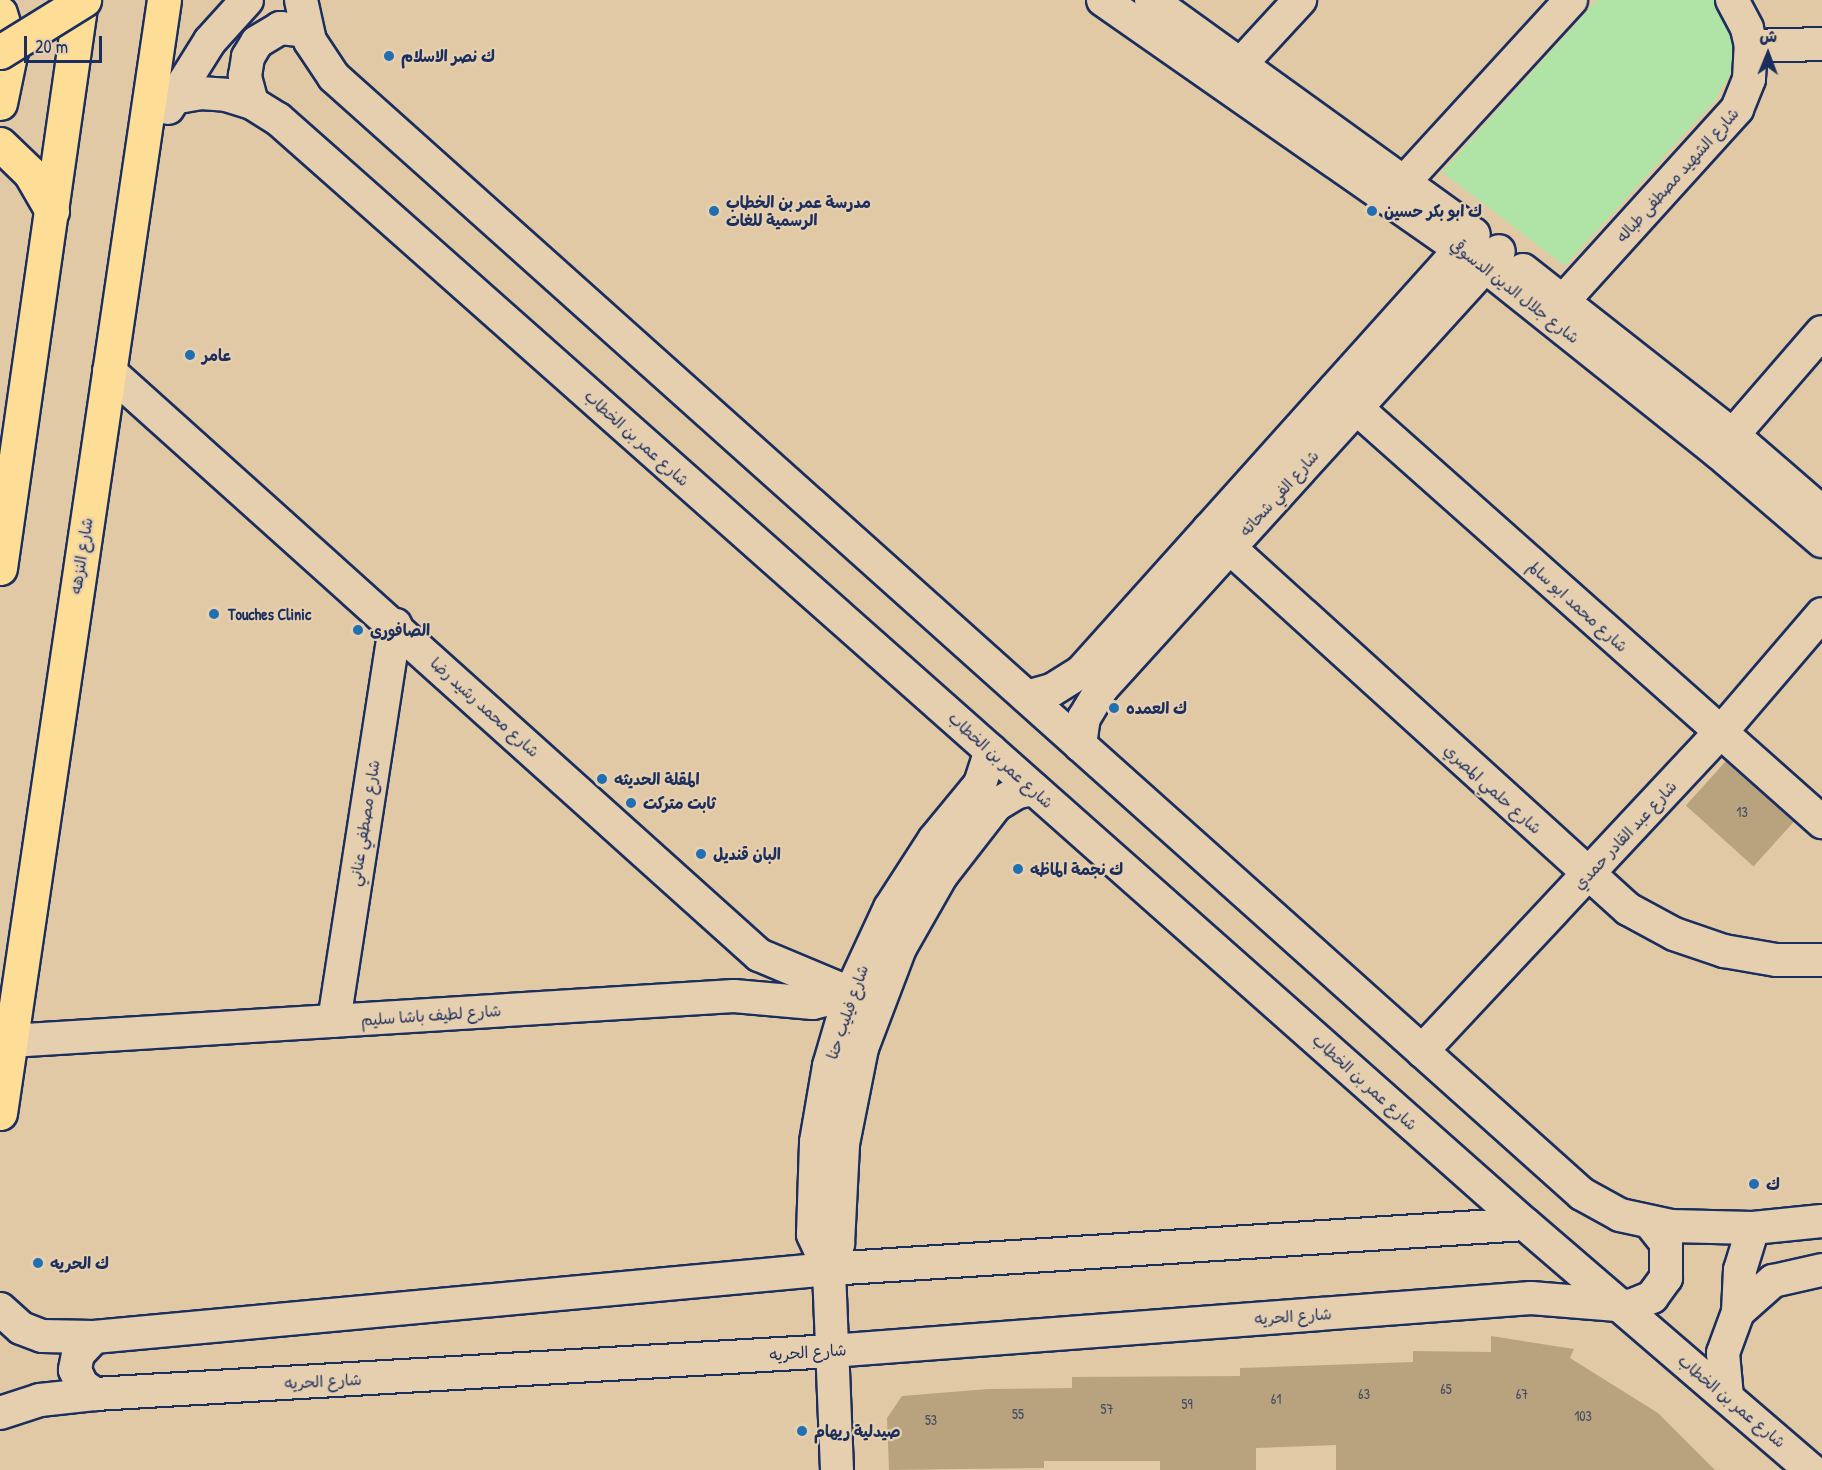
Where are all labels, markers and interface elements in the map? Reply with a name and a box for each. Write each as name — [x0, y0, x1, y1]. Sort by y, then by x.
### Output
scale bar — [27, 24, 105, 62]
north arrow — [1738, 24, 1798, 84]
text: ش — [1759, 25, 1777, 47]
text: 20 m — [35, 34, 68, 59]
place label: ك نصر الاسلام — [401, 46, 495, 66]
marker: ك نصر الاسلام — [382, 49, 396, 63]
street label: شارع الشهيد مصطفى طباله — [1611, 104, 1743, 246]
place label: مدرسة عمر بن الخطاب الرسمية للغات — [726, 192, 871, 230]
place label: ك ابو بكر حسين — [1384, 201, 1482, 221]
marker: مدرسة عمر بن الخطاب الرسمية للغات — [707, 204, 721, 218]
marker: ك ابو بكر حسين — [1365, 204, 1379, 218]
street label: شارع جلال الدين الدسوقي — [1447, 235, 1583, 347]
place label: عامر — [202, 345, 232, 365]
marker: عامر — [183, 348, 197, 362]
street label: شارع عمر بن الخطاب — [581, 386, 693, 490]
street label: شارع الفي شحاته — [1235, 446, 1323, 540]
street label: شارع النزهه — [65, 516, 97, 596]
street label: شارع محمد ابو سالم — [1524, 556, 1632, 656]
place label: Touches Clinic — [228, 604, 311, 624]
marker: Touches Clinic — [205, 605, 223, 623]
place label: الصافورى — [370, 620, 430, 640]
marker: الصافورى — [351, 623, 365, 637]
street label: شارع محمد رشيد رضا — [427, 653, 543, 761]
place label: ك العمده — [1126, 698, 1187, 718]
marker: ك العمده — [1107, 701, 1121, 715]
street label: شارع عمر بن الخطاب — [945, 708, 1057, 812]
street label: شارع حلمي المصري — [1440, 740, 1546, 838]
street label: شارع مصطفي عناني — [345, 759, 383, 887]
place label: المقلة الحديثه — [614, 769, 700, 789]
marker: المقلة الحديثه — [595, 772, 609, 786]
street label: شارع عبد القادر حمدي — [1569, 776, 1681, 894]
place label: ثابت متركت — [643, 793, 716, 813]
marker: ثابت متركت — [624, 796, 638, 810]
house number: 13 — [1736, 804, 1748, 820]
place label: البان قنديل — [713, 844, 781, 864]
marker: البان قنديل — [694, 847, 708, 861]
place label: ك نجمة الماظه — [1030, 859, 1123, 879]
marker: ك نجمة الماظه — [1011, 862, 1025, 876]
street label: شارع فيليب حنا — [822, 962, 872, 1062]
street label: شارع لطيف باشا سليم — [360, 1001, 502, 1029]
street label: شارع عمر بن الخطاب — [1309, 1030, 1421, 1134]
place label: ك — [1766, 1174, 1780, 1194]
marker: ك — [1747, 1177, 1761, 1191]
place label: ك الحريه — [50, 1253, 109, 1273]
marker: ك الحريه — [31, 1256, 45, 1270]
street label: شارع الحريه — [1254, 1304, 1332, 1328]
street label: شارع الحريه — [769, 1340, 847, 1364]
street label: شارع عمر بن الخطاب — [1674, 1350, 1790, 1452]
street label: شارع الحريه — [284, 1369, 362, 1393]
house number: 65 — [1440, 1381, 1452, 1397]
house number: 63 — [1358, 1386, 1370, 1402]
house number: 67 — [1516, 1386, 1528, 1402]
house number: 61 — [1271, 1391, 1281, 1407]
house number: 59 — [1181, 1396, 1193, 1412]
house number: 57 — [1101, 1401, 1113, 1417]
house number: 55 — [1012, 1406, 1024, 1422]
house number: 103 — [1574, 1408, 1592, 1424]
house number: 53 — [925, 1412, 937, 1428]
place label: صيدلية ريهام — [814, 1421, 901, 1441]
marker: صيدلية ريهام — [795, 1424, 809, 1438]

